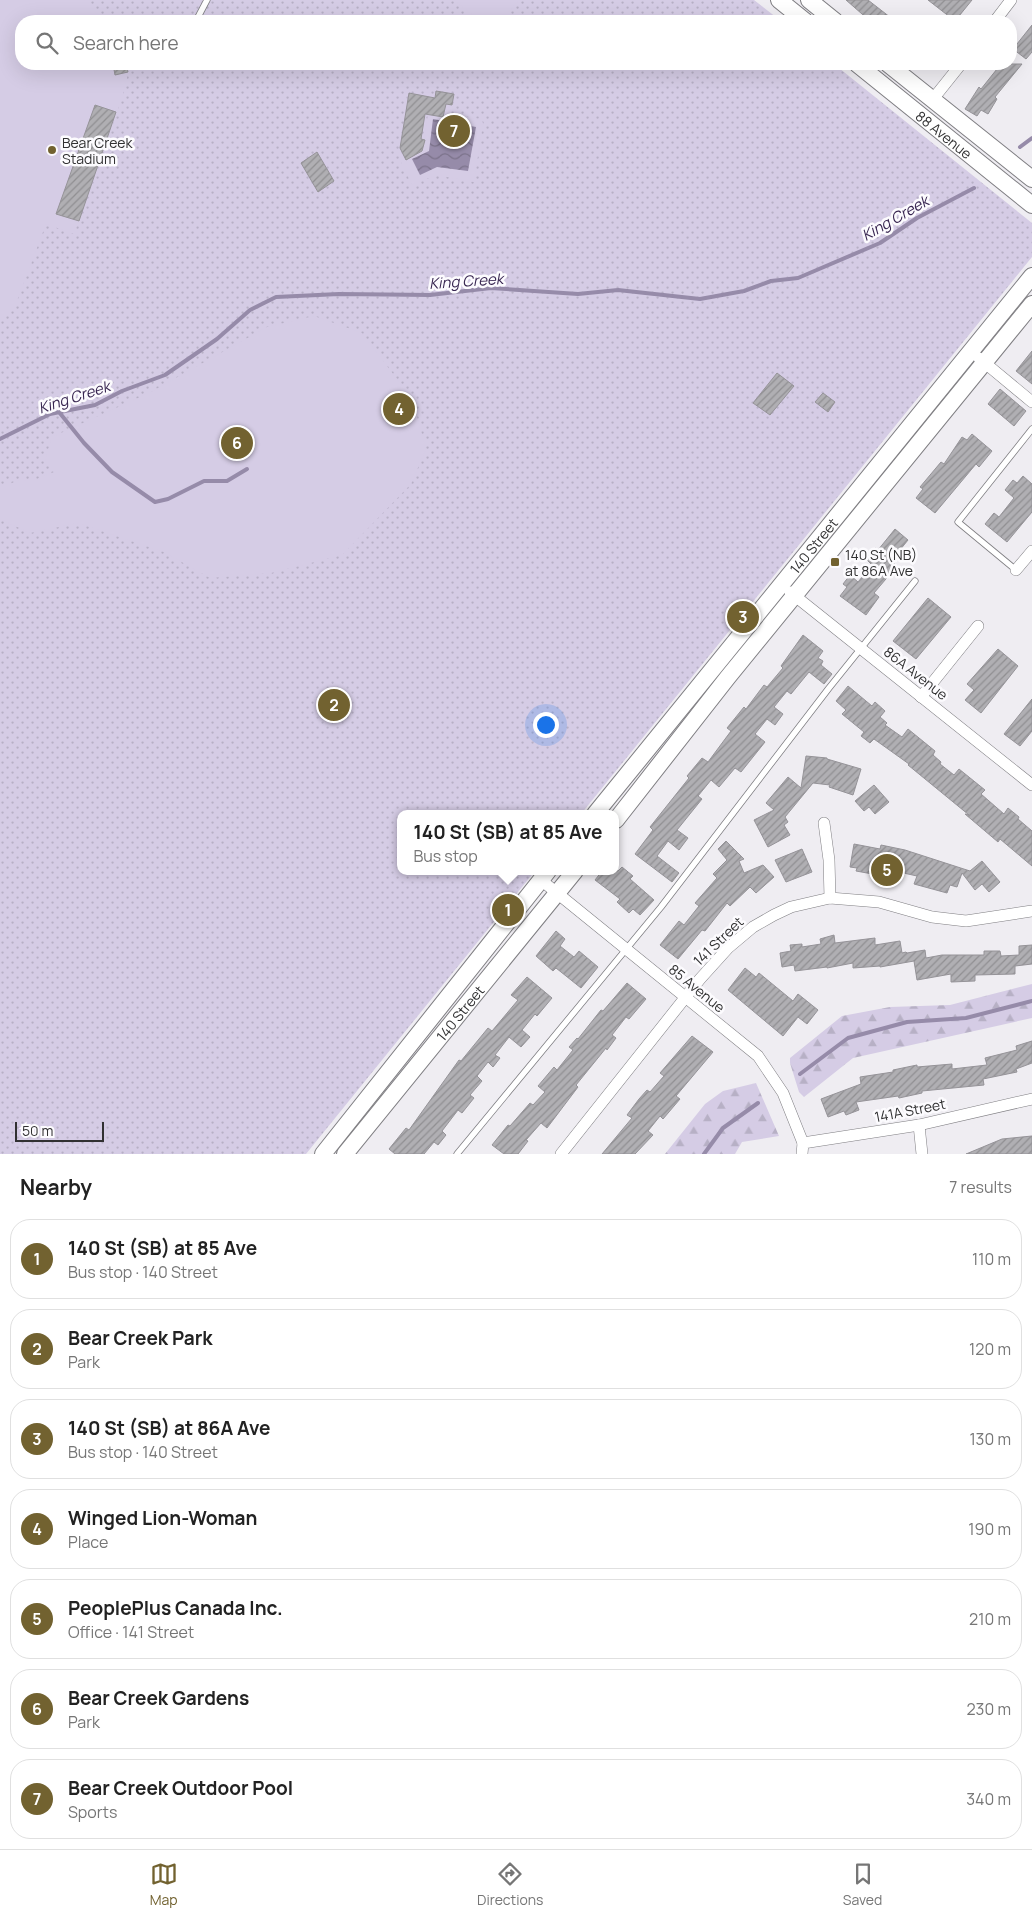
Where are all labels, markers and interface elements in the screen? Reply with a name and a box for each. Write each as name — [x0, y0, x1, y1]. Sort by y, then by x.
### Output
search box — [15, 15, 1017, 70]
icon: search — [33, 29, 61, 57]
text: Search here — [73, 30, 179, 56]
street label: 88 Avenue — [912, 106, 976, 163]
pin: 7 — [438, 112, 470, 150]
place label: Bear Creek Stadium — [62, 133, 134, 168]
marker: Bear Creek Stadium — [46, 144, 58, 156]
water label: King Creek — [858, 189, 935, 246]
water label: King Creek — [428, 268, 506, 294]
water label: King Creek — [35, 375, 115, 418]
pin: 4 — [383, 390, 415, 428]
pin: 6 — [221, 424, 253, 462]
street label: 140 Street — [785, 513, 842, 577]
place label: 140 St (NB) at 86A Ave — [845, 545, 917, 580]
marker: 140 St (NB) at 86A Ave — [829, 556, 841, 568]
pin: 3 — [727, 598, 759, 636]
street label: 86A Avenue — [880, 642, 952, 704]
pin: 2 — [318, 686, 350, 724]
your location — [533, 712, 559, 738]
popup — [397, 810, 619, 875]
text: 140 St (SB) at 85 Ave — [413, 819, 603, 845]
text: Bus stop — [413, 845, 478, 867]
pin: 5 — [871, 851, 903, 889]
pin: 1 — [492, 891, 524, 929]
street label: 141 Street — [689, 912, 748, 970]
street label: 85 Avenue — [665, 960, 729, 1016]
street label: 140 Street — [432, 981, 488, 1044]
street label: 141A Street — [873, 1094, 948, 1126]
scale bar — [15, 1119, 104, 1142]
text: 50 m — [22, 1121, 53, 1140]
text: Nearby — [20, 1173, 92, 1201]
text: 7 results — [949, 1176, 1012, 1198]
text: 140 St (SB) at 85 Ave — [68, 1235, 257, 1261]
text: 1 — [33, 1248, 41, 1270]
text: 110 m — [972, 1248, 1011, 1270]
text: Bus stop · 140 Street — [68, 1261, 218, 1283]
text: Bear Creek Park — [68, 1325, 213, 1351]
text: 2 — [32, 1338, 42, 1360]
text: 120 m — [969, 1338, 1011, 1360]
text: Park — [68, 1351, 100, 1373]
text: 140 St (SB) at 86A Ave — [68, 1415, 271, 1441]
text: 3 — [32, 1428, 42, 1450]
text: 130 m — [969, 1428, 1011, 1450]
text: Bus stop · 140 Street — [68, 1441, 218, 1463]
text: Winged Lion-Woman — [68, 1505, 257, 1531]
text: 4 — [32, 1518, 42, 1540]
text: 190 m — [968, 1518, 1011, 1540]
text: Place — [68, 1531, 108, 1553]
text: PeoplePlus Canada Inc. — [68, 1595, 283, 1621]
text: 5 — [32, 1608, 42, 1630]
text: 210 m — [969, 1608, 1011, 1630]
text: Office · 141 Street — [68, 1621, 194, 1643]
text: Bear Creek Gardens — [68, 1685, 249, 1711]
text: 6 — [32, 1698, 42, 1720]
text: 230 m — [967, 1698, 1011, 1720]
text: Park — [68, 1711, 100, 1733]
text: Bear Creek Outdoor Pool — [68, 1775, 293, 1801]
text: 7 — [33, 1788, 41, 1810]
text: 340 m — [966, 1788, 1011, 1810]
text: Sports — [68, 1801, 117, 1823]
tab: Map — [150, 1860, 178, 1909]
tab: Directions — [477, 1860, 543, 1909]
tab: Saved — [843, 1860, 882, 1909]

